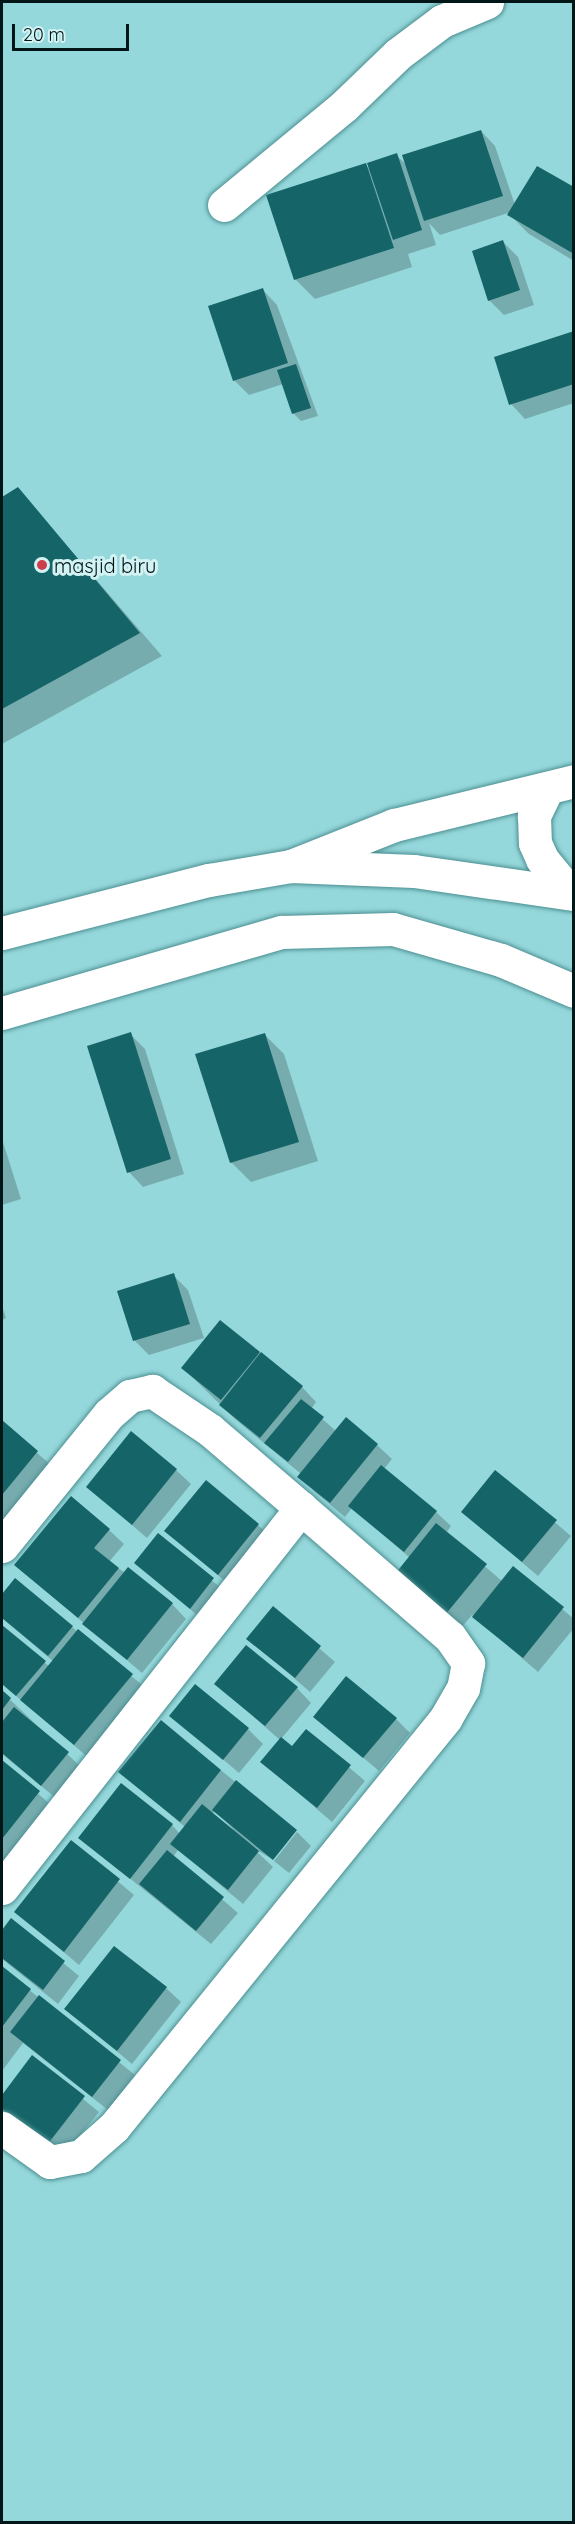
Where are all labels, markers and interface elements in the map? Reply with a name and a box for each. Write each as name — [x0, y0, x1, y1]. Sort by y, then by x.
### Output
scale bar — [15, 12, 132, 50]
text: 20 m — [23, 23, 65, 46]
place label: masjid biru — [54, 553, 156, 577]
marker: masjid biru — [35, 558, 49, 572]

